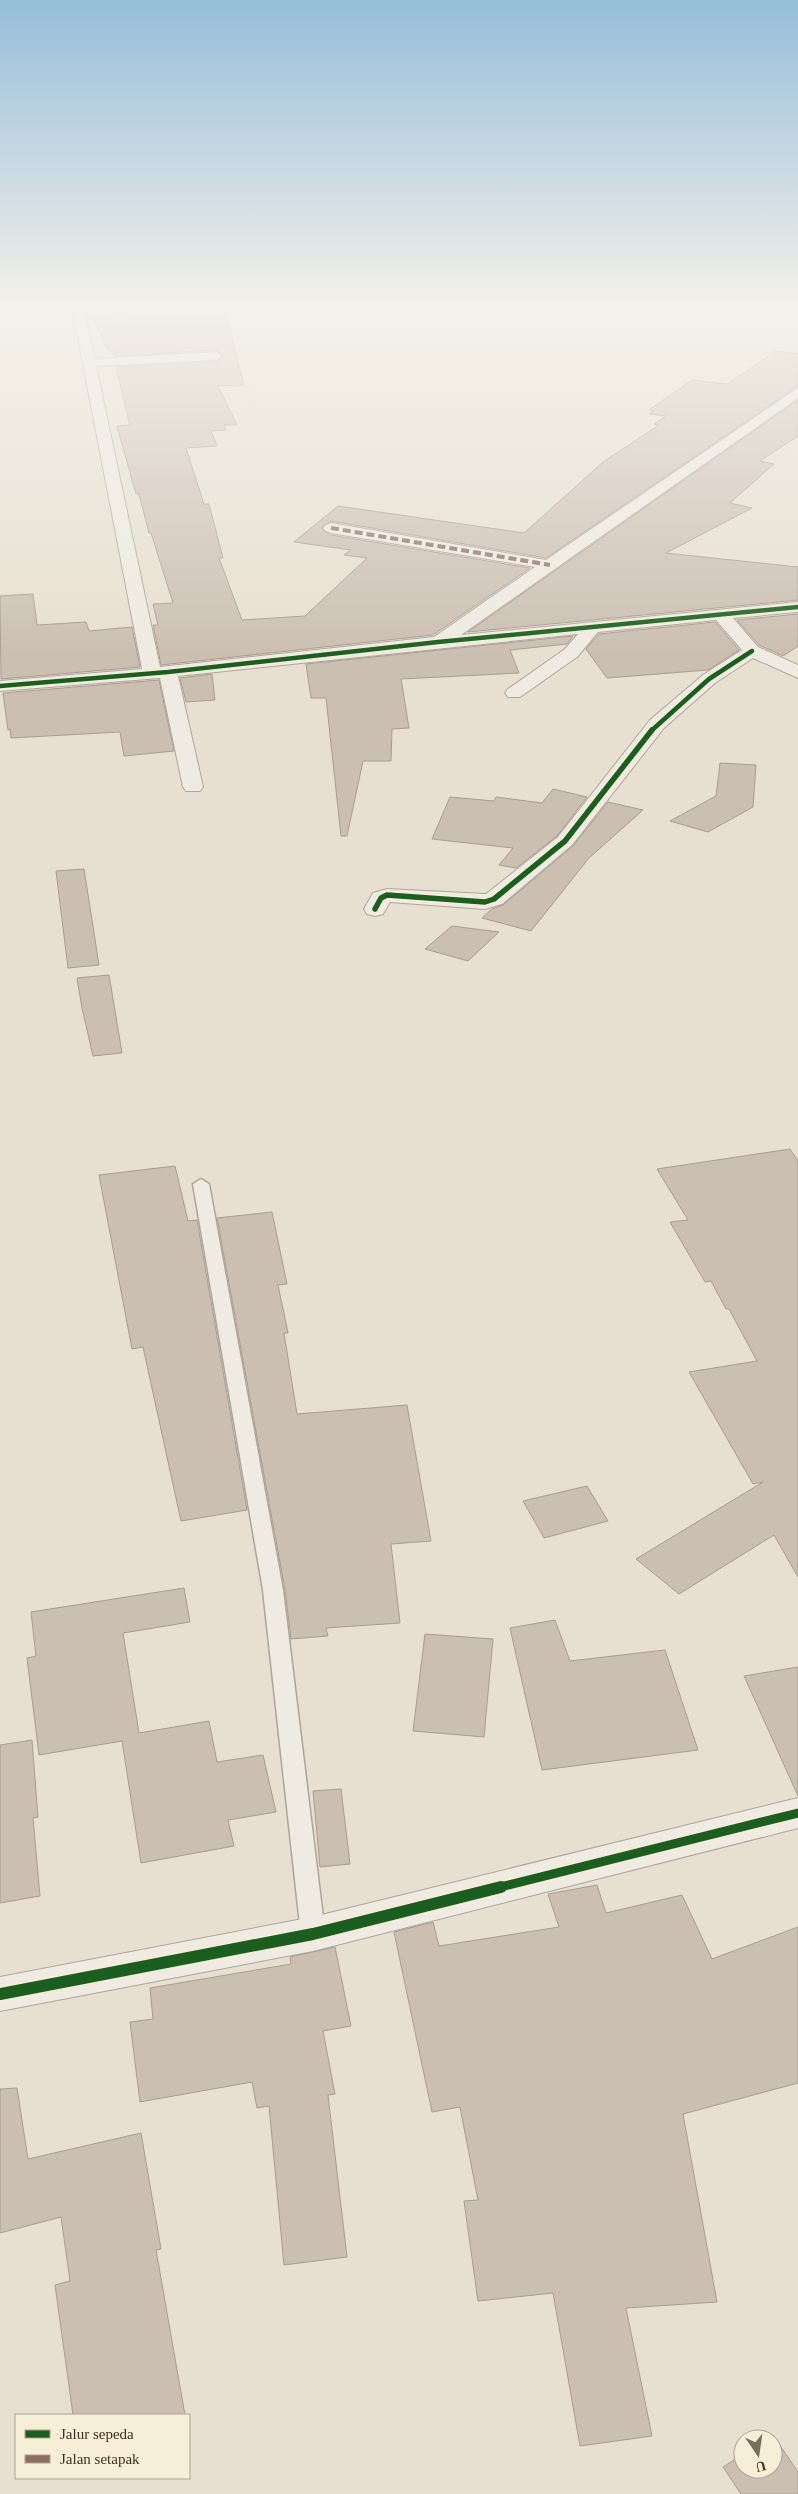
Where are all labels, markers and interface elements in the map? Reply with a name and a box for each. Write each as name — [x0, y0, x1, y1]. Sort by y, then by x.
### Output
legend — [15, 2414, 190, 2479]
text: Jalur sepeda — [60, 2426, 134, 2442]
north arrow — [733, 2429, 783, 2479]
text: Jalan setapak — [60, 2451, 140, 2467]
text: U — [754, 2458, 767, 2475]

